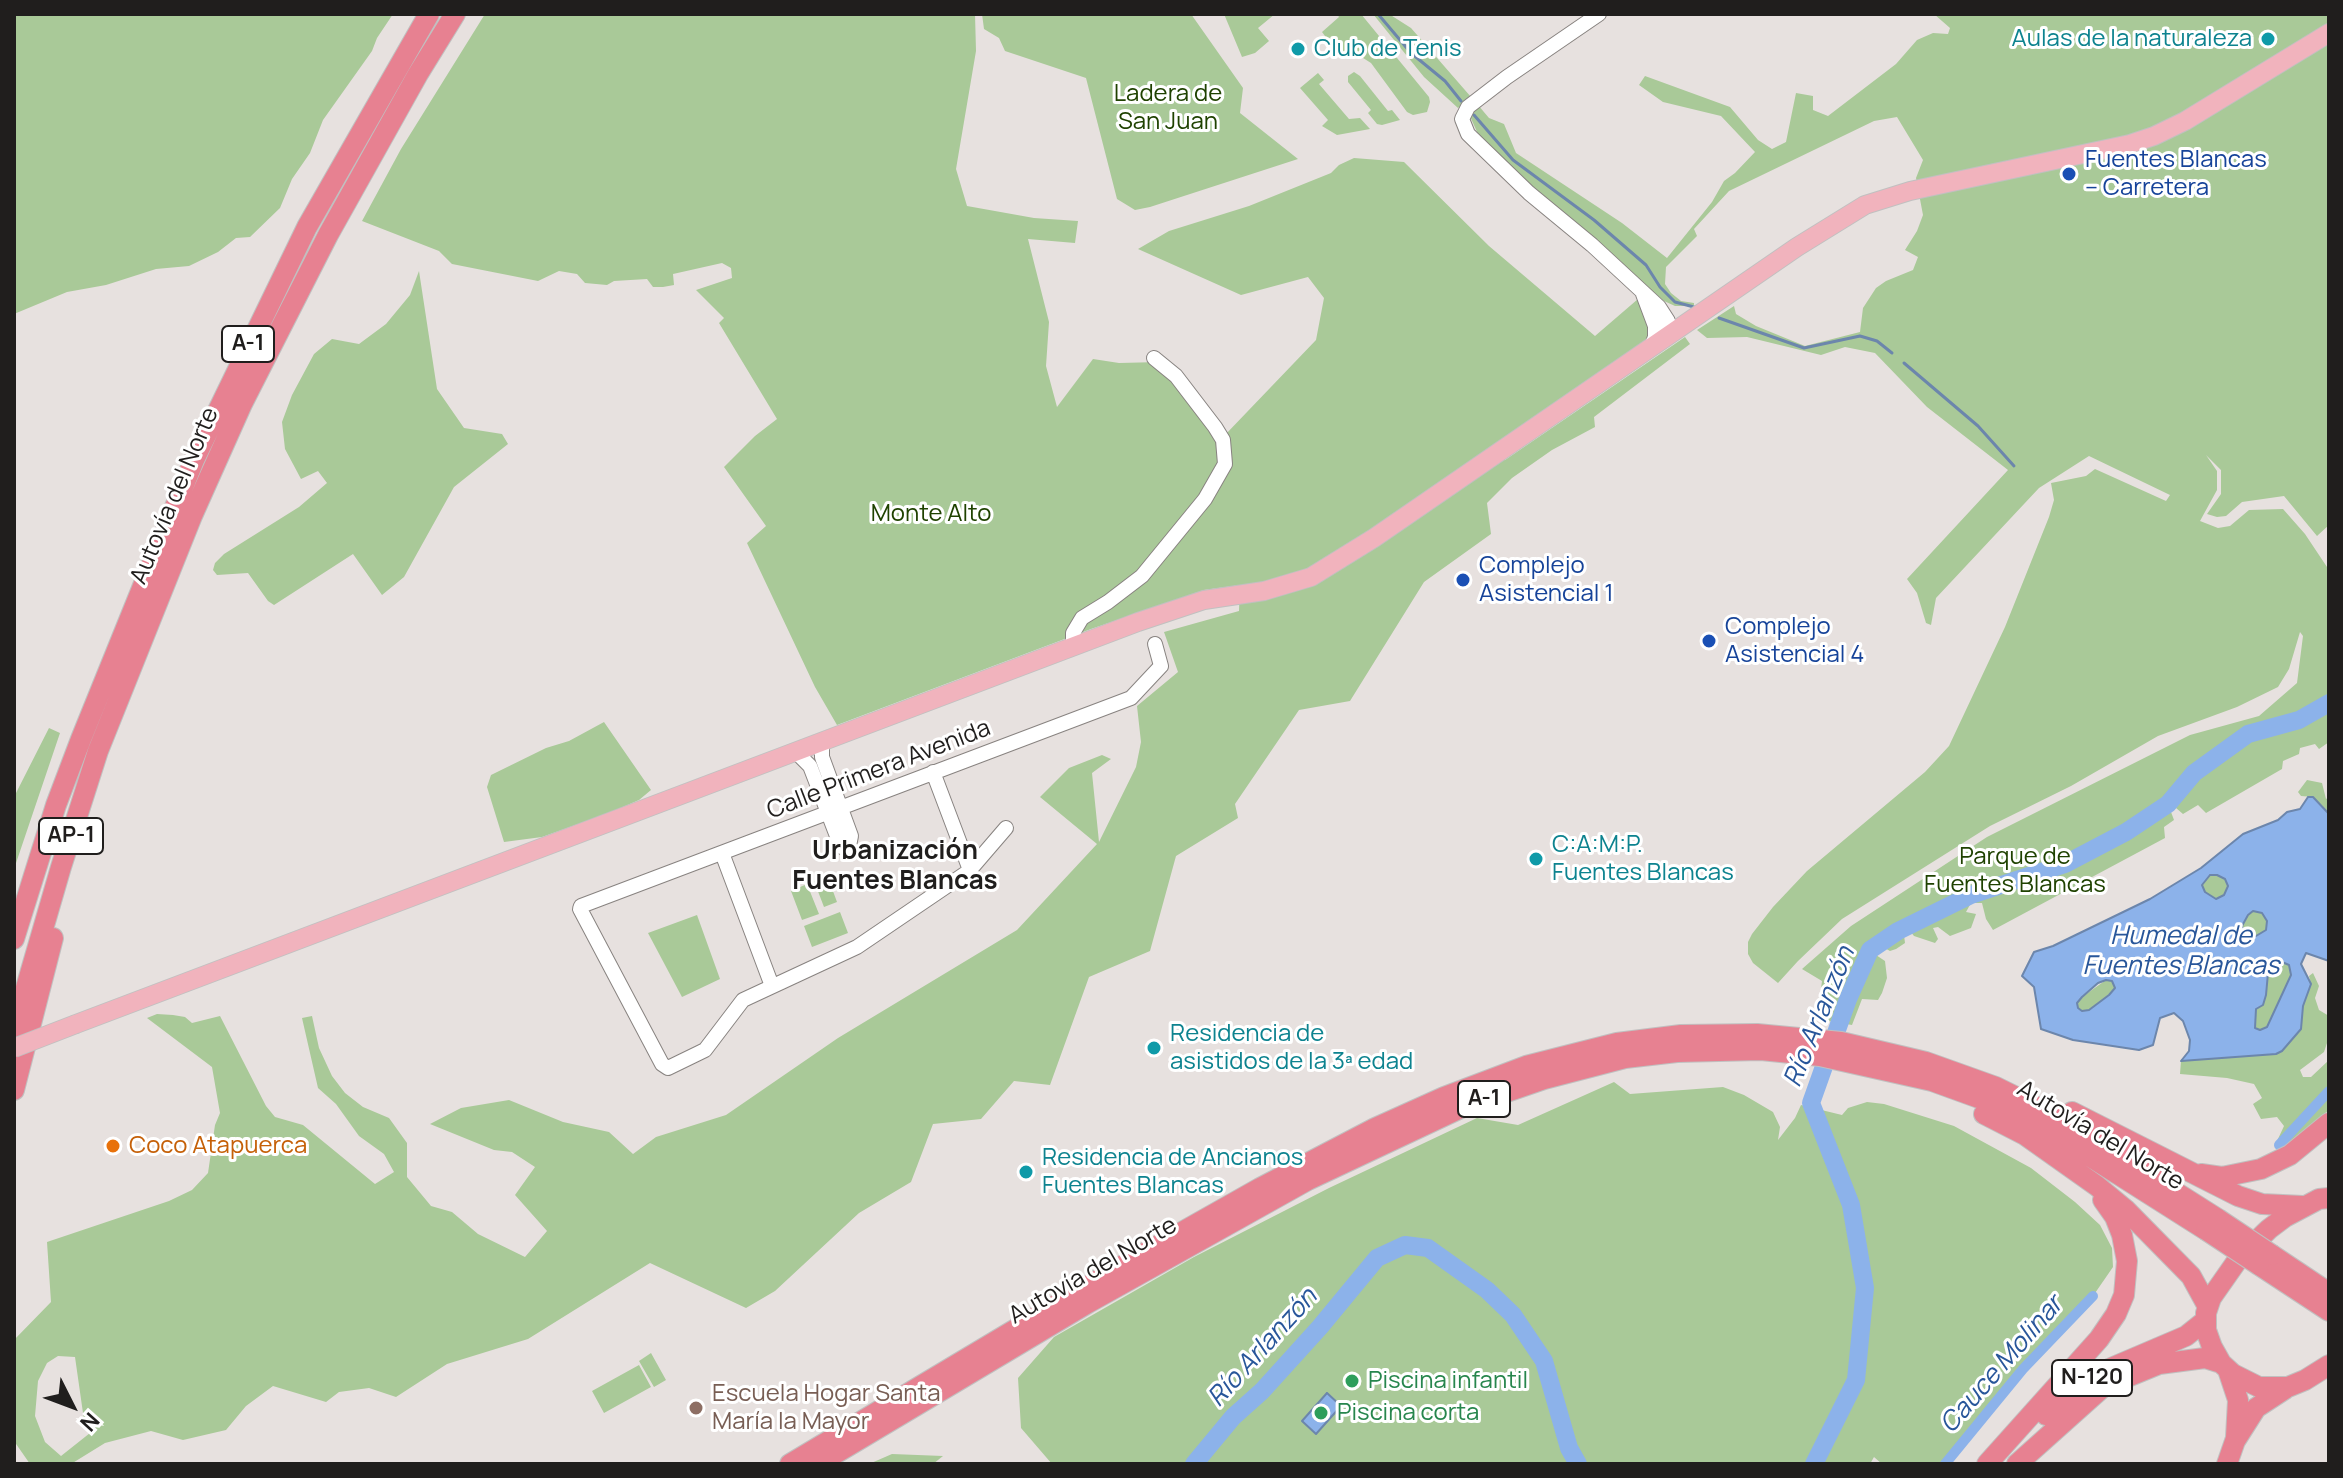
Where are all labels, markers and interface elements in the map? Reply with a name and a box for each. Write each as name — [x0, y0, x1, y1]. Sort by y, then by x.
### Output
place label: Aulas de la naturaleza — [2012, 25, 2252, 53]
marker: Aulas de la naturaleza — [2259, 30, 2277, 48]
place label: Club de Tenis — [1314, 35, 1462, 63]
marker: Club de Tenis — [1289, 40, 1307, 58]
park label: Ladera de San Juan — [1114, 80, 1222, 136]
place label: Fuentes Blancas – Carretera — [2085, 146, 2267, 202]
marker: Fuentes Blancas – Carretera — [2060, 165, 2078, 183]
road number: A-1 — [222, 326, 274, 362]
street label: Autovía del Norte — [125, 403, 225, 589]
park label: Monte Alto — [871, 500, 991, 528]
place label: Complejo Asistencial 1 — [1479, 552, 1614, 608]
marker: Complejo Asistencial 1 — [1454, 571, 1472, 589]
place label: Complejo Asistencial 4 — [1725, 613, 1864, 669]
marker: Complejo Asistencial 4 — [1700, 632, 1718, 650]
street label: Calle Primera Avenida — [763, 714, 995, 826]
road number: AP-1 — [39, 818, 103, 854]
place label: C:A:M:P. Fuentes Blancas — [1552, 831, 1734, 887]
district label: Urbanización Fuentes Blancas — [792, 836, 998, 898]
park label: Parque de Fuentes Blancas — [1924, 843, 2106, 899]
marker: C:A:M:P. Fuentes Blancas — [1527, 850, 1545, 868]
water label: Humedal de Fuentes Blancas — [2083, 921, 2279, 982]
water label: Río Arlanzón — [1778, 942, 1862, 1092]
place label: Residencia de asistidos de la 3ª edad — [1170, 1020, 1413, 1076]
marker: Residencia de asistidos de la 3ª edad — [1145, 1039, 1163, 1057]
street label: Autovía del Norte — [2011, 1075, 2189, 1197]
road number: A-1 — [1458, 1081, 1510, 1117]
place label: Coco Atapuerca — [129, 1132, 307, 1160]
marker: Coco Atapuerca — [104, 1137, 122, 1155]
place label: Residencia de Ancianos Fuentes Blancas — [1042, 1144, 1303, 1200]
marker: Residencia de Ancianos Fuentes Blancas — [1017, 1163, 1035, 1181]
street label: Autovía del Norte — [1004, 1211, 1182, 1331]
water label: Río Arlanzón — [1202, 1282, 1324, 1414]
water label: Cauce Molinar — [1934, 1290, 2070, 1440]
road number: N-120 — [2052, 1360, 2132, 1396]
north arrow — [32, 1366, 112, 1446]
place label: Piscina infantil — [1368, 1367, 1528, 1395]
marker: Piscina infantil — [1343, 1372, 1361, 1390]
place label: Escuela Hogar Santa María la Mayor — [712, 1380, 941, 1436]
marker: Escuela Hogar Santa María la Mayor — [687, 1399, 705, 1417]
place label: Piscina corta — [1337, 1399, 1479, 1427]
marker: Piscina corta — [1312, 1404, 1330, 1422]
text: N — [73, 1406, 106, 1438]

